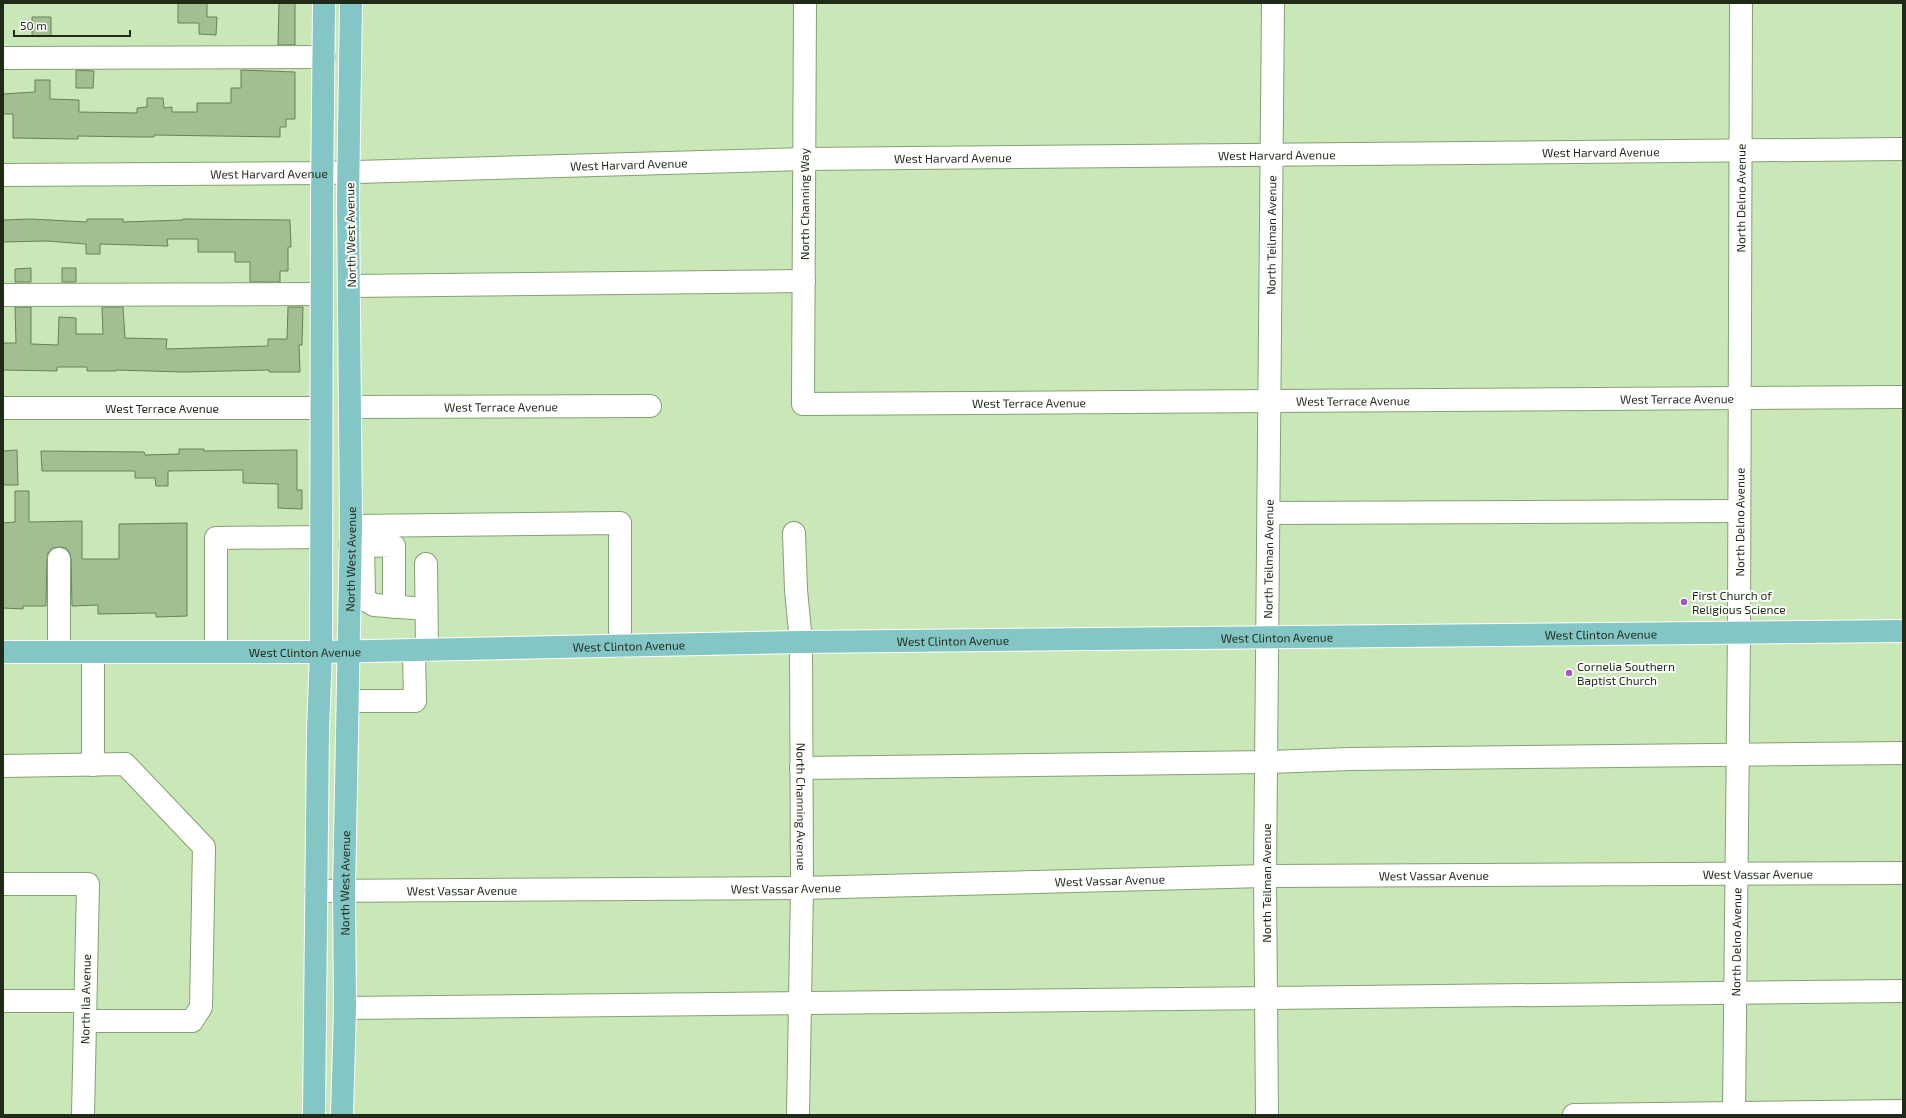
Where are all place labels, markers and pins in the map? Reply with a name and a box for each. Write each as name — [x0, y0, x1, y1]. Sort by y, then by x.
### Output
place label: First Church of Religious Science — [1692, 588, 1786, 616]
marker: First Church of Religious Science — [1679, 597, 1689, 607]
place label: Cornelia Southern Baptist Church — [1577, 659, 1675, 687]
marker: Cornelia Southern Baptist Church — [1564, 668, 1574, 678]

